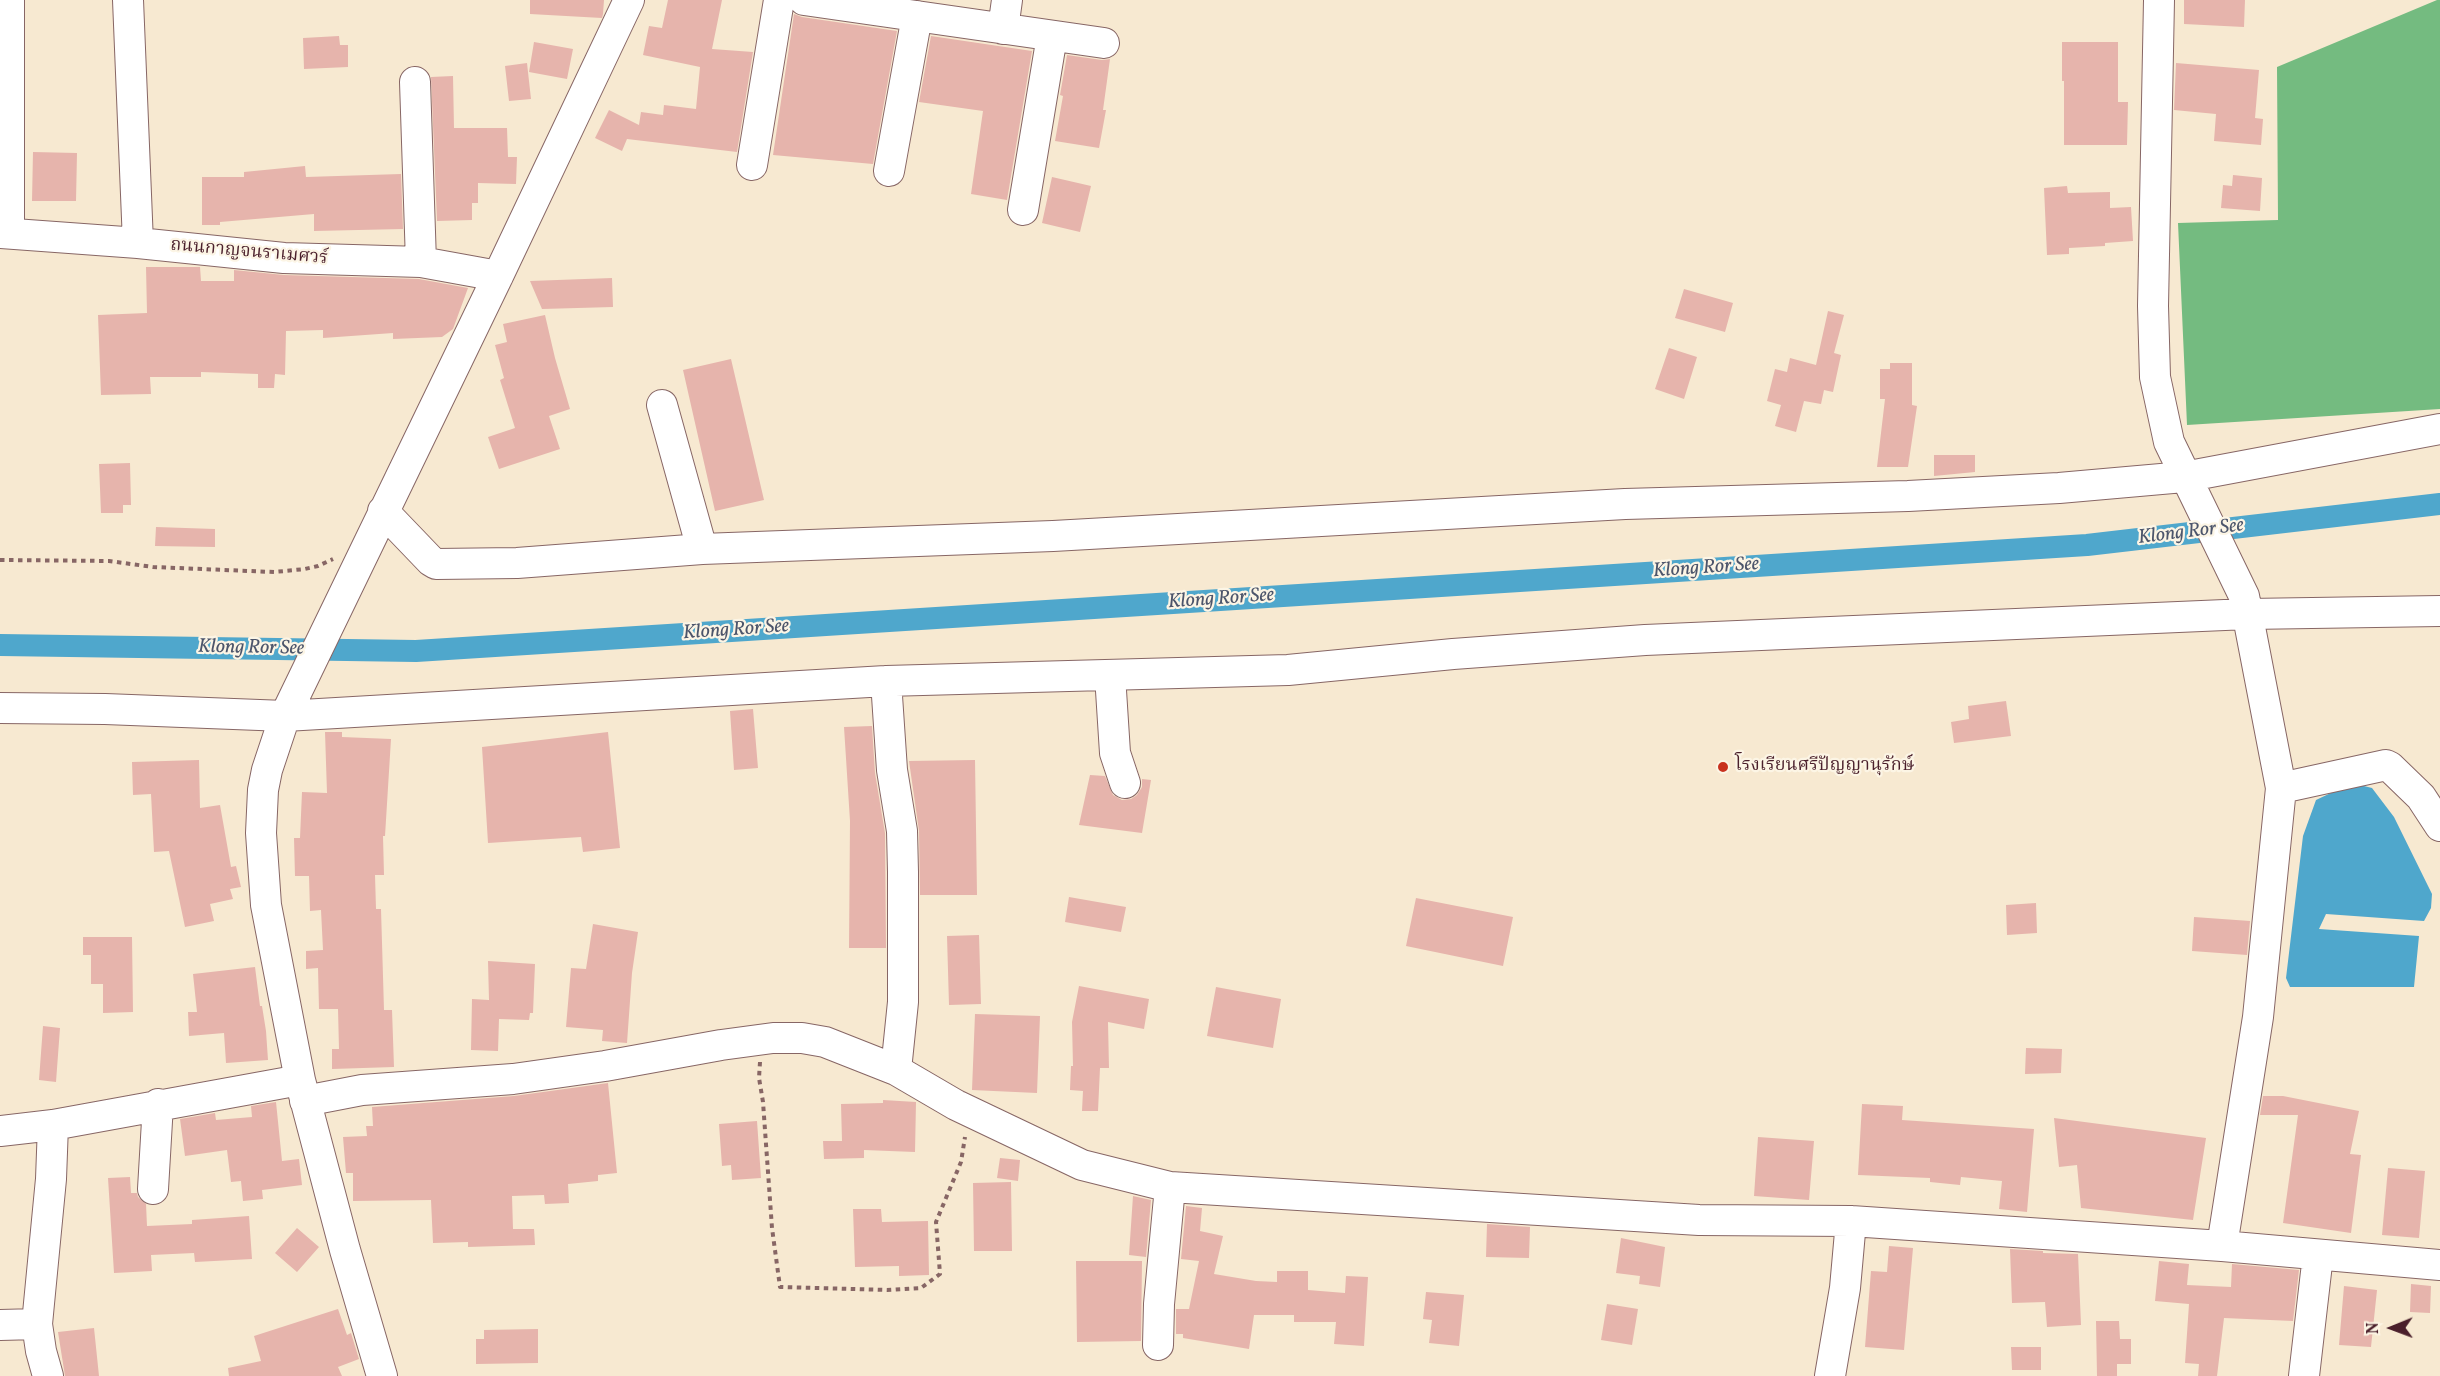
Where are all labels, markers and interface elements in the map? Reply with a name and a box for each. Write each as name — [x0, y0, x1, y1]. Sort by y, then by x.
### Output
street label: ถนนกาญจนราเมศวร์ — [169, 235, 329, 271]
water label: Klong Ror See — [2137, 515, 2245, 551]
water label: Klong Ror See — [1652, 553, 1760, 585]
water label: Klong Ror See — [1167, 584, 1275, 616]
water label: Klong Ror See — [682, 615, 790, 647]
water label: Klong Ror See — [198, 636, 304, 662]
place label: โรงเรียนศรีปัญญานุรักษ์ — [1735, 756, 1914, 778]
marker: โรงเรียนศรีปัญญานุรักษ์ — [1716, 760, 1730, 774]
north arrow — [2362, 1298, 2422, 1358]
text: N — [2363, 1322, 2385, 1334]

